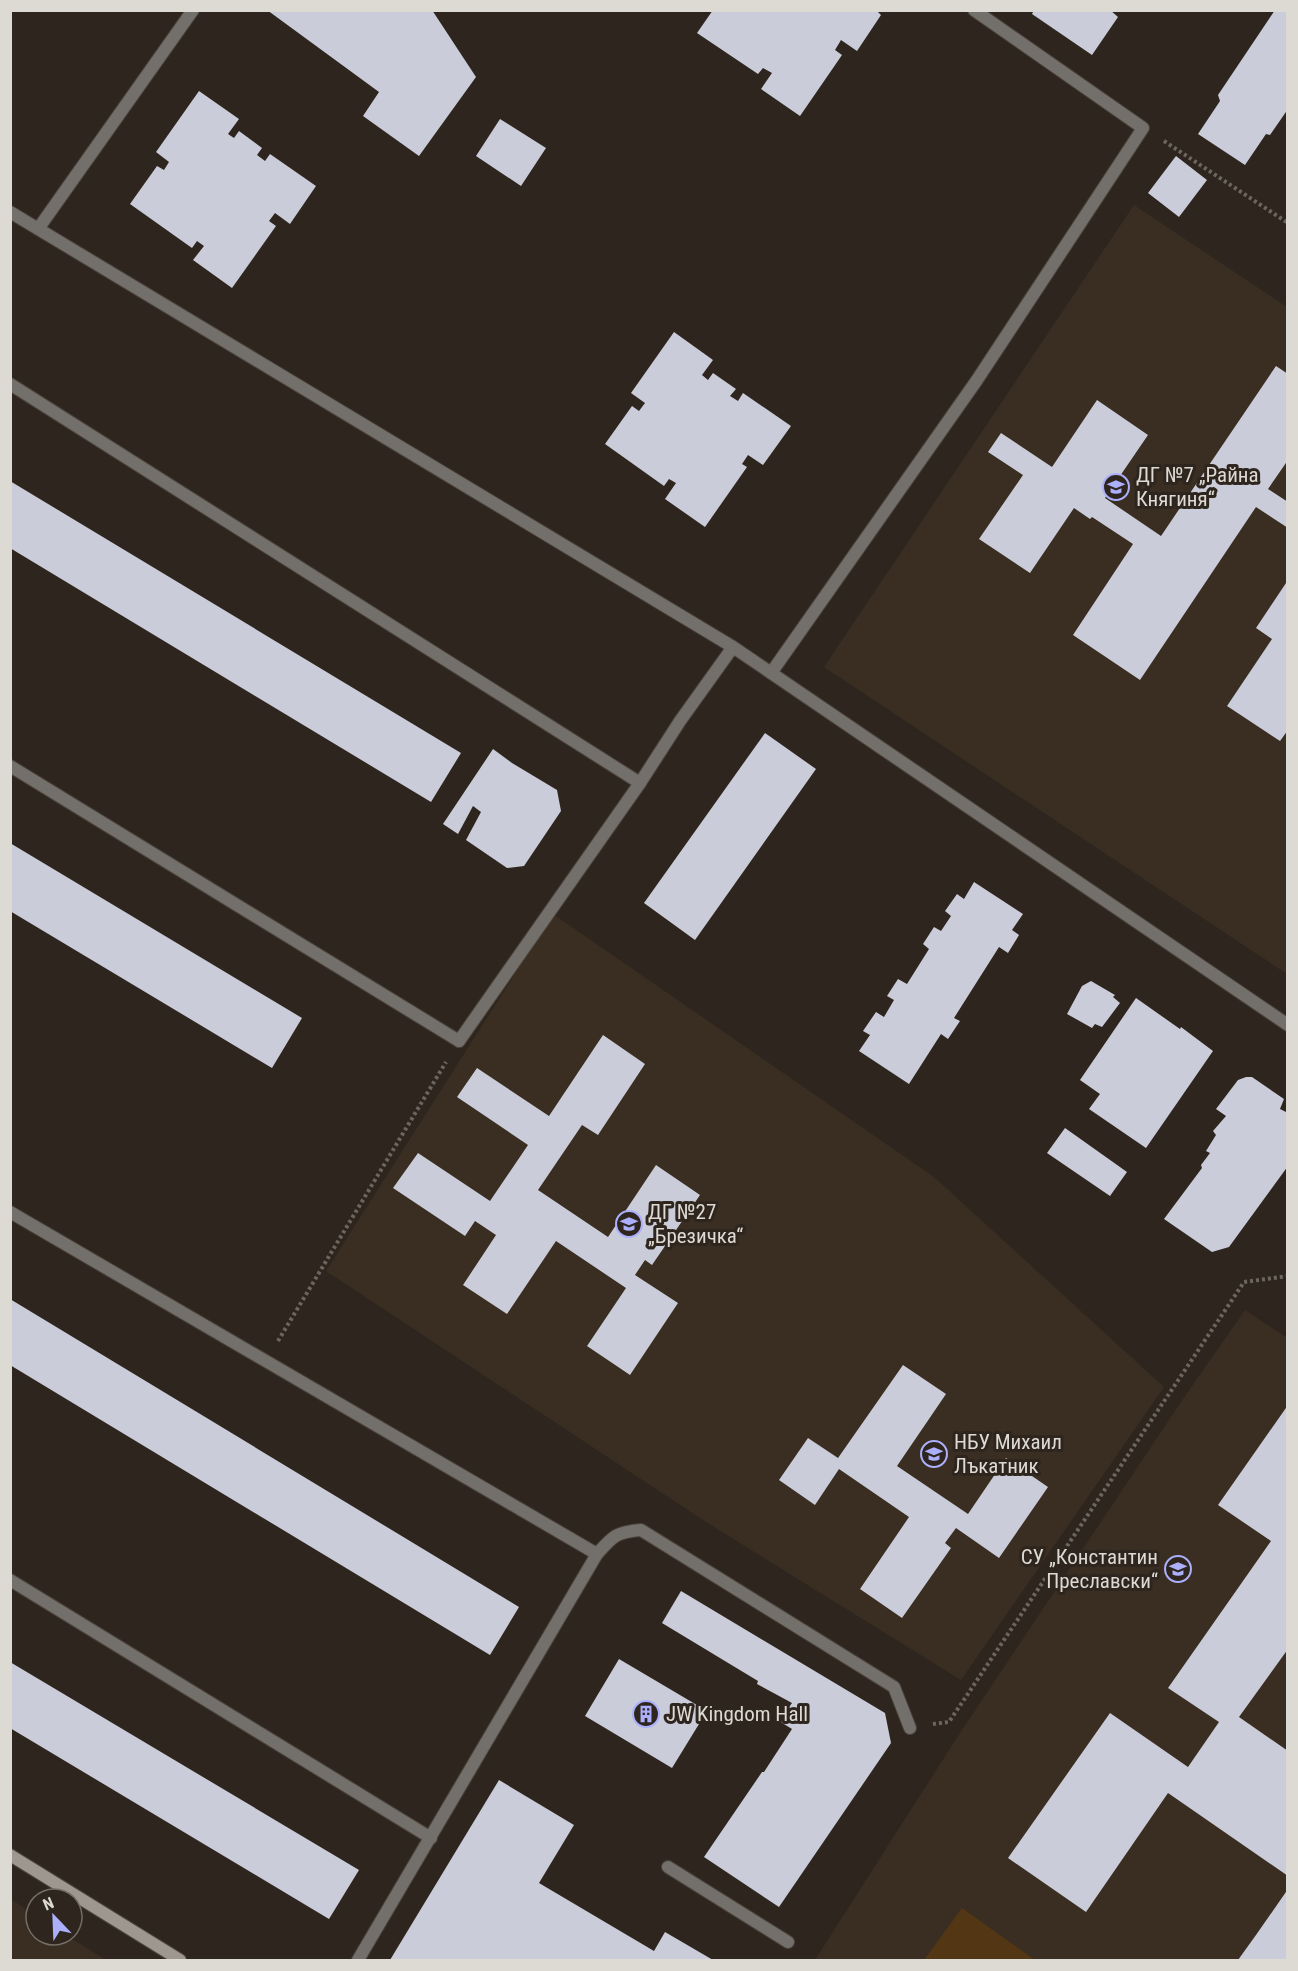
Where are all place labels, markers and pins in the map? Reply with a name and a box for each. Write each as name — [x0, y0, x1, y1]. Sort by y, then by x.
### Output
place label: ДГ №7 „Райна Княгиня“ — [1136, 463, 1259, 511]
school or university icon: ДГ №7 „Райна Княгиня“ — [1101, 472, 1131, 502]
place label: ДГ №27 „Брезичка“ — [648, 1200, 743, 1248]
school or university icon: ДГ №27 „Брезичка“ — [614, 1209, 644, 1239]
place label: НБУ Михаил Лъкатник — [954, 1430, 1062, 1478]
school or university icon: НБУ Михаил Лъкатник — [919, 1439, 949, 1469]
place label: СУ „Константин Преславски“ — [1021, 1545, 1158, 1593]
school or university icon: СУ „Константин Преславски“ — [1163, 1554, 1193, 1584]
building icon: JW Kingdom Hall — [631, 1699, 661, 1729]
place label: JW Kingdom Hall — [666, 1702, 808, 1726]

